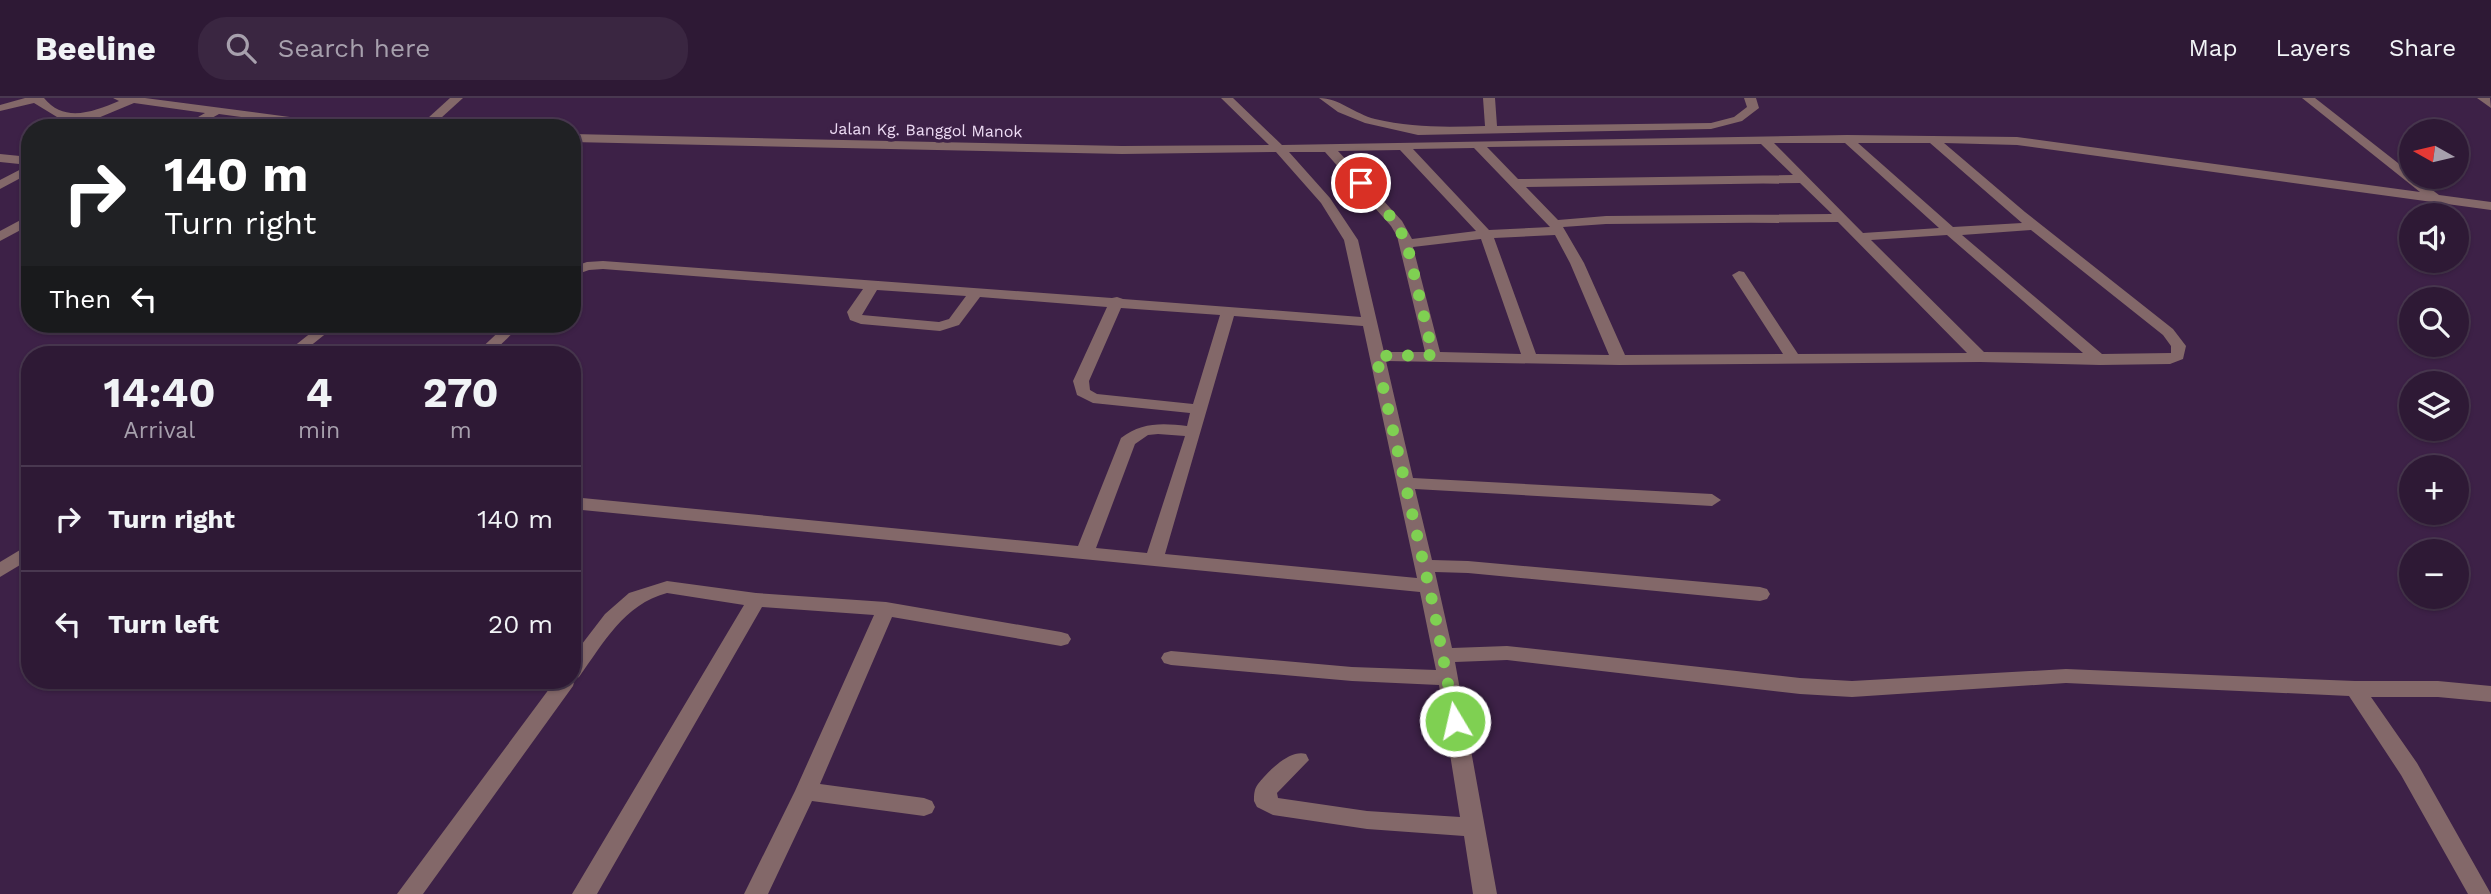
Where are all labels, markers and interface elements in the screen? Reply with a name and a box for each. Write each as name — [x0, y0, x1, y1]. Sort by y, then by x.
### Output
search box — [198, 17, 688, 80]
text: Beeline — [35, 29, 156, 68]
icon: search — [222, 29, 260, 67]
text: Search here — [278, 33, 430, 63]
text: Map — [2189, 34, 2237, 62]
text: Layers — [2275, 34, 2351, 62]
text: Share — [2389, 34, 2456, 62]
street label: Jalan Kg. Banggol Manok — [829, 119, 1023, 141]
north arrow — [2399, 119, 2469, 189]
map controls — [2399, 119, 2469, 609]
text: 140 m — [164, 145, 308, 203]
icon: right — [49, 147, 140, 238]
pin — [1331, 153, 1391, 213]
icon: arrive — [1342, 164, 1380, 202]
button: sound — [2399, 203, 2469, 273]
text: Turn right — [164, 204, 316, 242]
icon: left — [125, 280, 163, 318]
text: Then — [49, 284, 111, 314]
button: search — [2399, 287, 2469, 357]
text: 14:40 — [103, 368, 216, 417]
text: 4 — [306, 368, 333, 417]
text: 270 — [423, 368, 499, 417]
button: layers — [2399, 371, 2469, 441]
text: Arrival — [124, 417, 195, 444]
text: min — [298, 417, 340, 444]
text: m — [450, 417, 472, 444]
button: + — [2399, 455, 2469, 525]
icon: right — [49, 500, 87, 538]
text: Turn right — [108, 504, 235, 534]
text: 140 m — [477, 504, 553, 534]
button: − — [2399, 539, 2469, 609]
icon: left — [49, 605, 87, 643]
text: Turn left — [108, 609, 219, 639]
text: 20 m — [488, 609, 553, 639]
position arrow — [1418, 684, 1492, 758]

